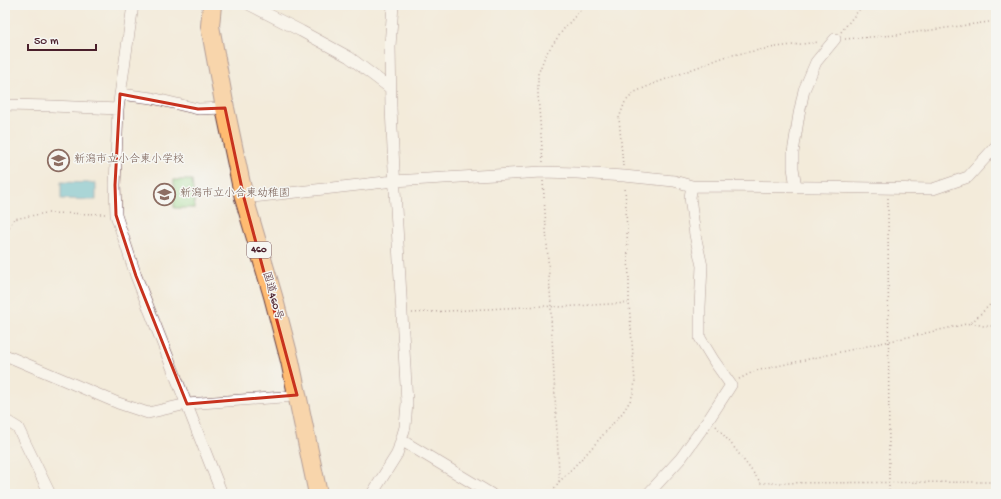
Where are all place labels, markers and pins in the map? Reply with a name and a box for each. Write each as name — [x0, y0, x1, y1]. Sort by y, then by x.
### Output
school or university icon: 新潟市立小合東小学校 — [46, 147, 72, 173]
place label: 新潟市立小合東小学校 — [74, 153, 184, 166]
school or university icon: 新潟市立小合東幼稚園 — [151, 181, 177, 207]
place label: 新潟市立小合東幼稚園 — [180, 187, 290, 200]

